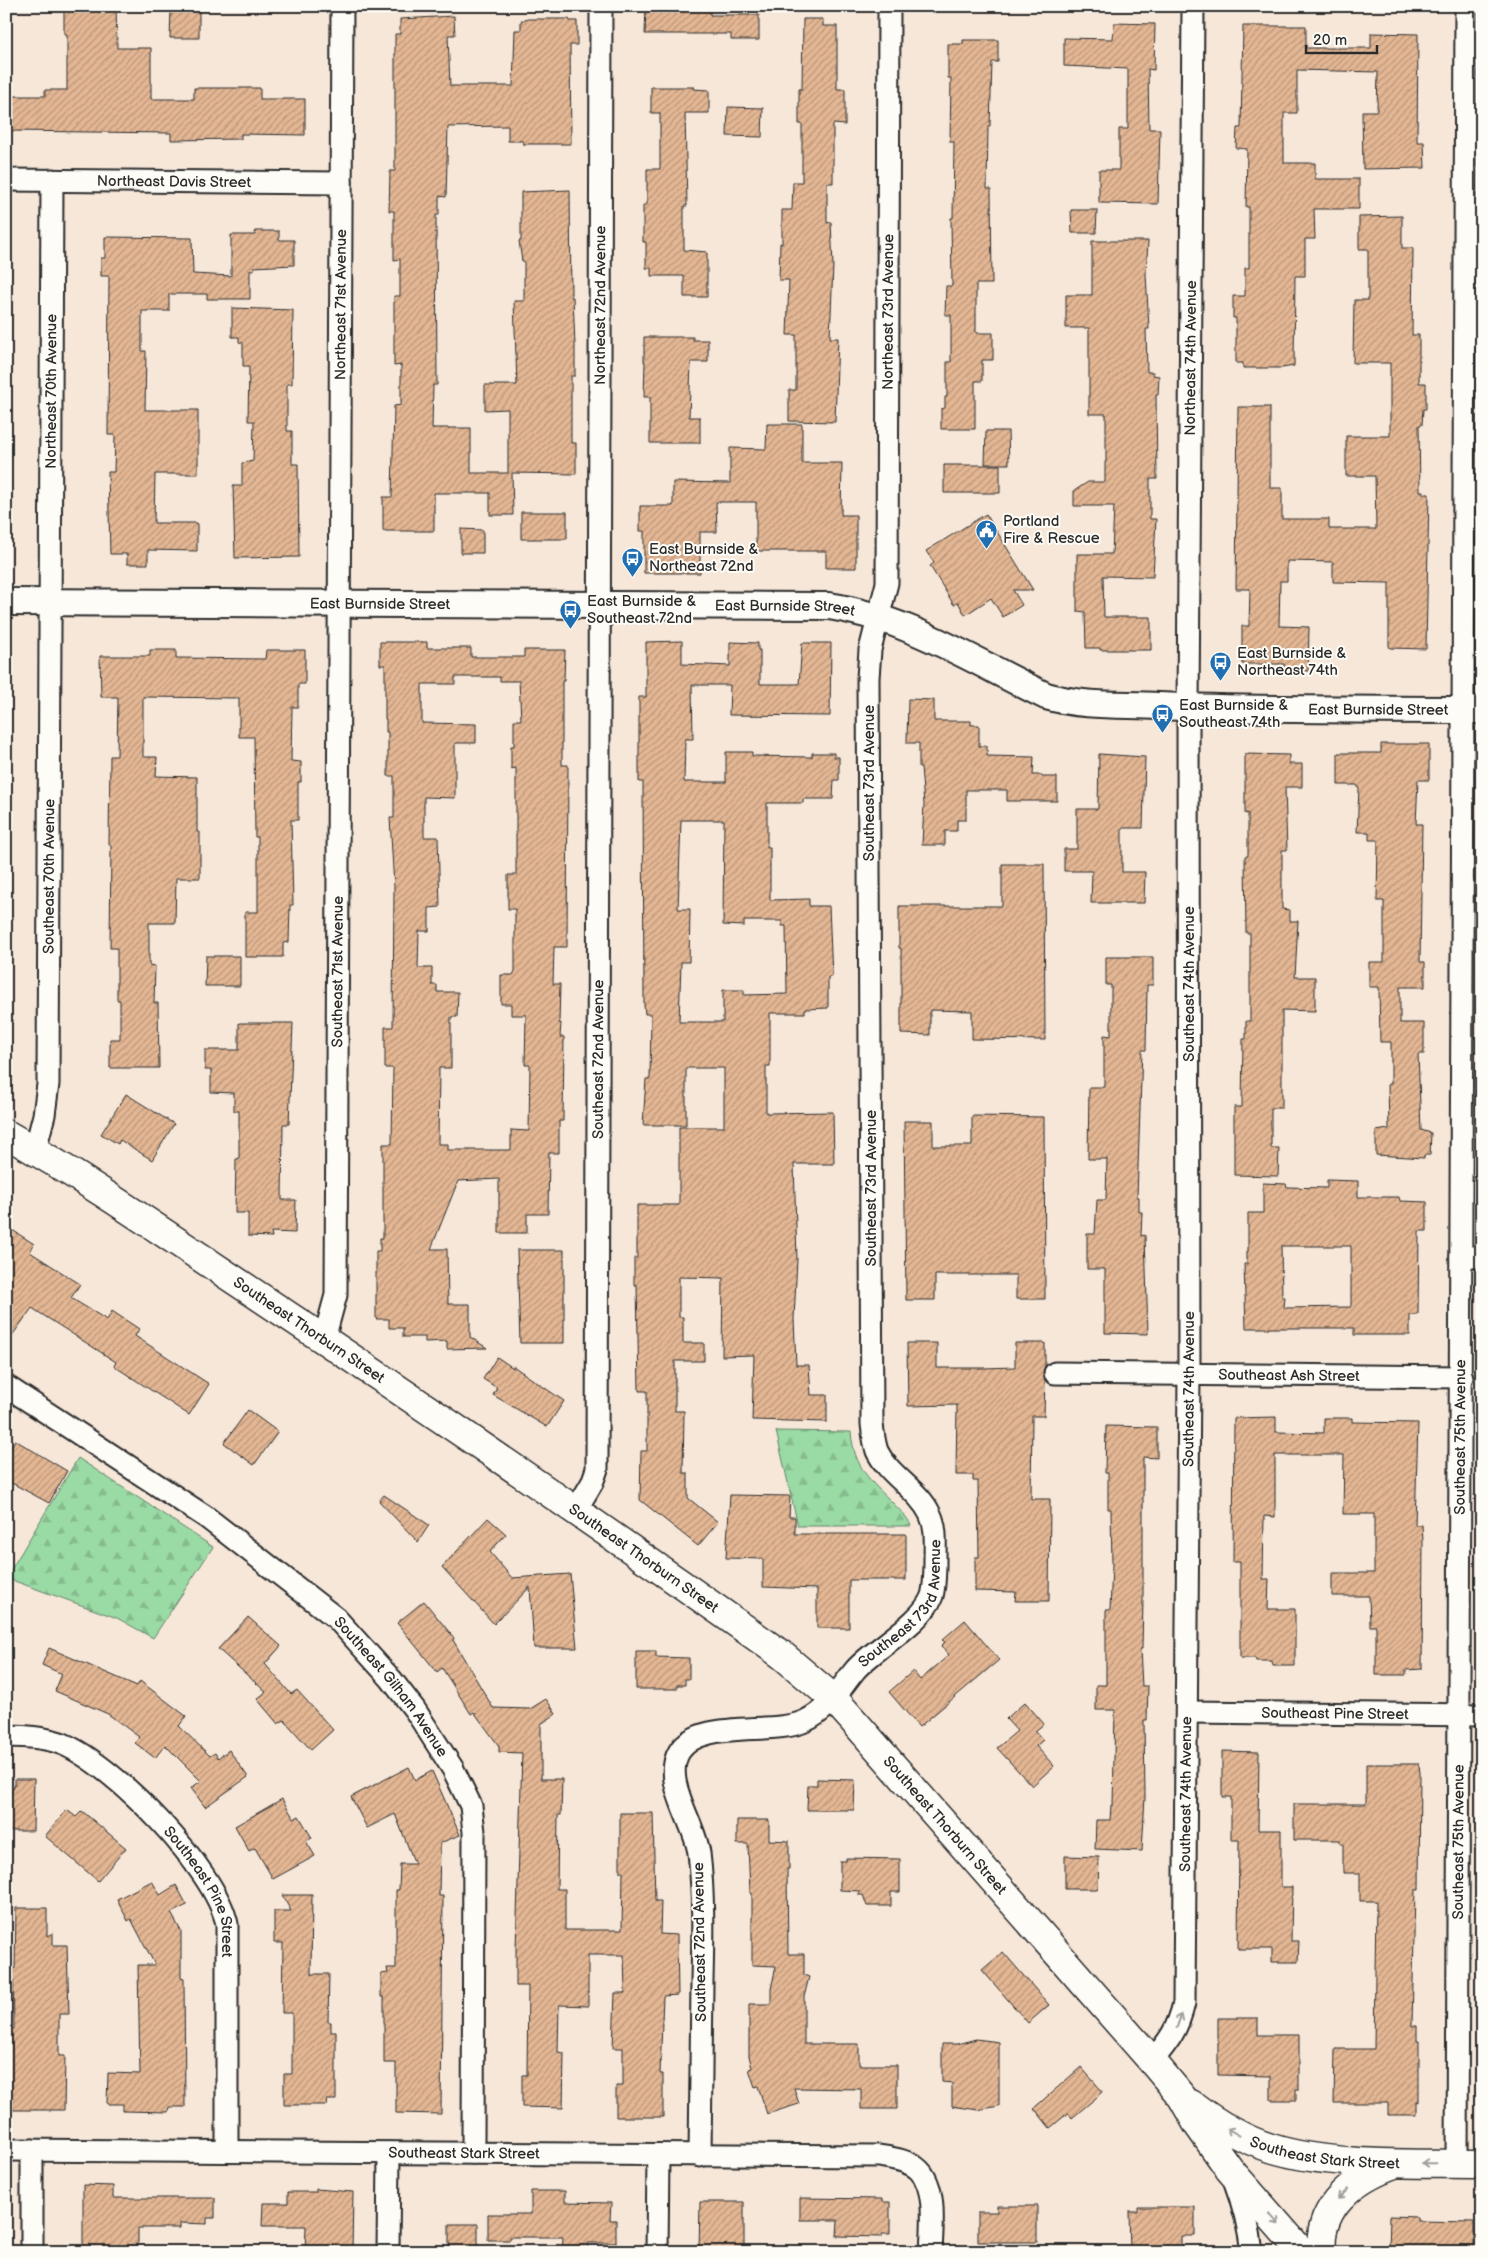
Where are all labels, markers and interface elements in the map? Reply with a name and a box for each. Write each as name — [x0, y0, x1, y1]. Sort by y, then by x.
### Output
scale bar — [1306, 22, 1377, 54]
text: 20 m — [1313, 31, 1347, 50]
street label: Northeast Davis Street — [97, 171, 252, 192]
street label: Northeast 72nd Avenue — [590, 226, 610, 385]
street label: Northeast 71st Avenue — [331, 229, 350, 380]
street label: Northeast 73rd Avenue — [878, 234, 898, 390]
street label: Northeast 74th Avenue — [1180, 280, 1201, 436]
street label: Northeast 70th Avenue — [41, 314, 61, 469]
place label: Portland Fire & Rescue — [1003, 512, 1100, 548]
public building icon: Portland Fire & Rescue — [975, 518, 999, 549]
place label: East Burnside & Northeast 72nd — [649, 540, 758, 576]
bus stop icon: East Burnside & Northeast 72nd — [621, 546, 645, 577]
place label: East Burnside & Southeast 72nd — [587, 592, 696, 628]
street label: East Burnside Street — [310, 594, 451, 614]
street label: East Burnside Street — [715, 596, 857, 620]
bus stop icon: East Burnside & Southeast 72nd — [559, 598, 583, 629]
place label: East Burnside & Northeast 74th — [1237, 644, 1346, 680]
bus stop icon: East Burnside & Northeast 74th — [1209, 650, 1233, 681]
place label: East Burnside & Southeast 74th — [1179, 696, 1288, 732]
street label: East Burnside Street — [1308, 700, 1449, 719]
bus stop icon: East Burnside & Southeast 74th — [1151, 702, 1175, 733]
street label: Southeast 73rd Avenue — [860, 705, 879, 861]
street label: Southeast 70th Avenue — [39, 799, 59, 954]
street label: Southeast 71st Avenue — [328, 896, 347, 1047]
street label: Southeast 74th Avenue — [1180, 906, 1199, 1062]
street label: Southeast 72nd Avenue — [588, 979, 608, 1139]
street label: Southeast 73rd Avenue — [862, 1110, 881, 1266]
street label: Southeast Thorburn Street — [230, 1273, 389, 1387]
street label: Southeast 74th Avenue — [1179, 1311, 1199, 1467]
street label: Southeast 75th Avenue — [1450, 1359, 1470, 1515]
street label: Southeast Ash Street — [1218, 1365, 1360, 1385]
street label: Southeast Thorburn Street — [565, 1499, 723, 1617]
street label: Southeast 73rd Avenue — [854, 1539, 945, 1671]
street label: Southeast Gilham Avenue — [330, 1613, 452, 1761]
street label: Southeast Pine Street — [1261, 1703, 1409, 1724]
street label: Southeast 74th Avenue — [1176, 1716, 1196, 1872]
street label: Southeast Thorburn Street — [879, 1752, 1011, 1899]
street label: Southeast 75th Avenue — [1449, 1764, 1468, 1920]
street label: Southeast Pine Street — [160, 1822, 237, 1958]
street label: Southeast 72nd Avenue — [689, 1862, 711, 2022]
one-way arrow — [1175, 2013, 1184, 2029]
one-way arrow — [1226, 2127, 1241, 2137]
street label: Southeast Stark Street — [1247, 2132, 1400, 2173]
street label: Southeast Stark Street — [388, 2143, 540, 2163]
one-way arrow — [1421, 2158, 1438, 2168]
one-way arrow — [1337, 2188, 1349, 2200]
one-way arrow — [1268, 2213, 1279, 2226]

